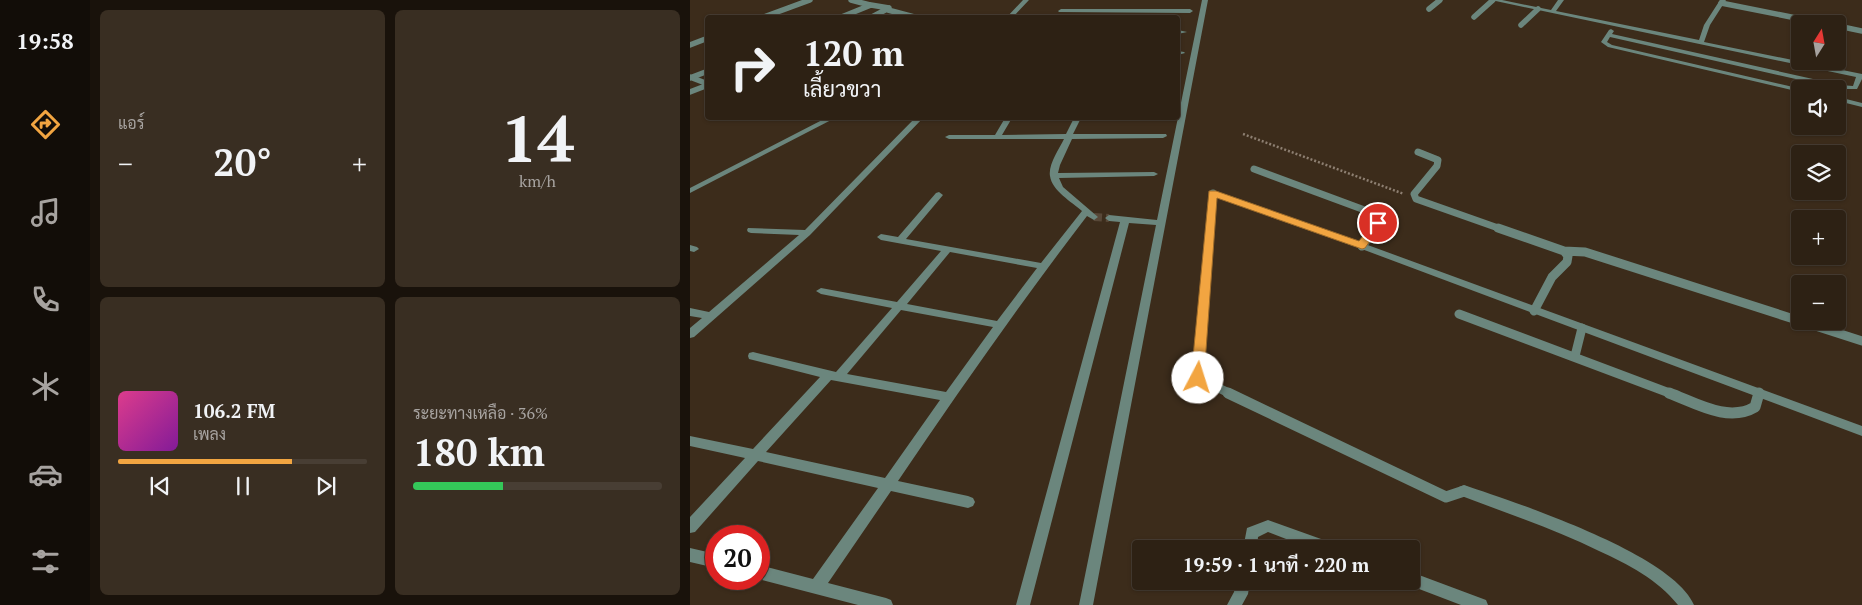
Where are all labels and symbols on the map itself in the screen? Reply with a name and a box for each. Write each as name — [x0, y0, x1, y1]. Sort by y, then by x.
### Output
north arrow — [1791, 15, 1846, 70]
pin — [1357, 202, 1399, 244]
position arrow — [1171, 351, 1223, 403]
speed limit sign: 20 — [705, 525, 770, 590]

